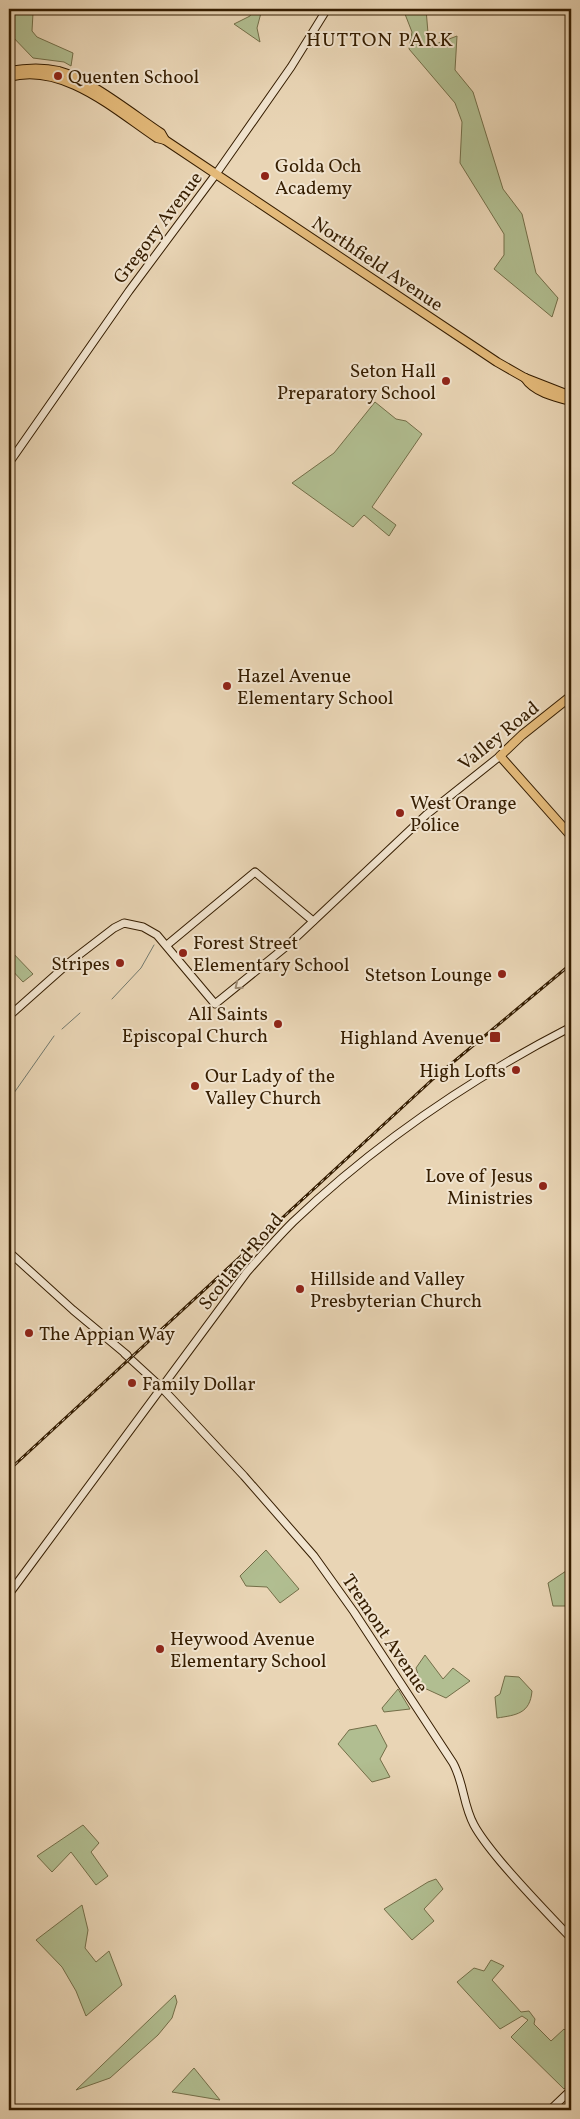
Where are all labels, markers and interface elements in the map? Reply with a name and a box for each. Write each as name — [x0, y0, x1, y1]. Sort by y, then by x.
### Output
district label: HUTTON PARK — [306, 27, 454, 55]
place label: Quenten School — [68, 65, 199, 91]
marker: Quenten School — [52, 70, 64, 82]
place label: Golda Och Academy — [275, 154, 362, 202]
street label: Gregory Avenue — [108, 167, 209, 290]
marker: Golda Och Academy — [259, 170, 271, 182]
street label: Northfield Avenue — [306, 211, 448, 318]
place label: Seton Hall Preparatory School — [277, 359, 436, 407]
marker: Seton Hall Preparatory School — [440, 375, 452, 387]
place label: Hazel Avenue Elementary School — [237, 664, 394, 712]
marker: Hazel Avenue Elementary School — [221, 680, 233, 692]
street label: Valley Road — [453, 696, 545, 777]
place label: West Orange Police — [410, 791, 517, 839]
marker: West Orange Police — [394, 807, 406, 819]
place label: Forest Street Elementary School — [193, 931, 350, 979]
marker: Forest Street Elementary School — [177, 947, 189, 959]
place label: Stripes — [51, 952, 110, 978]
marker: Stripes — [114, 957, 126, 969]
place label: Stetson Lounge — [364, 963, 492, 989]
marker: Stetson Lounge — [496, 968, 508, 980]
one-way arrow — [235, 980, 244, 988]
place label: All Saints Episcopal Church — [122, 1002, 268, 1050]
marker: All Saints Episcopal Church — [272, 1018, 284, 1030]
place label: Highland Avenue — [340, 1026, 484, 1052]
marker: Highland Avenue — [488, 1030, 502, 1044]
place label: High Lofts — [419, 1059, 506, 1085]
place label: Our Lady of the Valley Church — [205, 1064, 335, 1112]
marker: High Lofts — [510, 1064, 522, 1076]
marker: Our Lady of the Valley Church — [189, 1080, 201, 1092]
place label: Love of Jesus Ministries — [425, 1164, 533, 1212]
marker: Love of Jesus Ministries — [537, 1180, 549, 1192]
street label: Scotland Road — [193, 1208, 290, 1316]
place label: Hillside and Valley Presbyterian Church — [310, 1267, 482, 1315]
marker: Hillside and Valley Presbyterian Church — [294, 1283, 306, 1295]
place label: The Appian Way — [39, 1322, 175, 1348]
marker: The Appian Way — [23, 1327, 35, 1339]
place label: Family Dollar — [142, 1372, 256, 1398]
marker: Family Dollar — [126, 1377, 138, 1389]
street label: Tremont Avenue — [335, 1570, 434, 1699]
place label: Heywood Avenue Elementary School — [170, 1627, 327, 1675]
marker: Heywood Avenue Elementary School — [154, 1643, 166, 1655]

